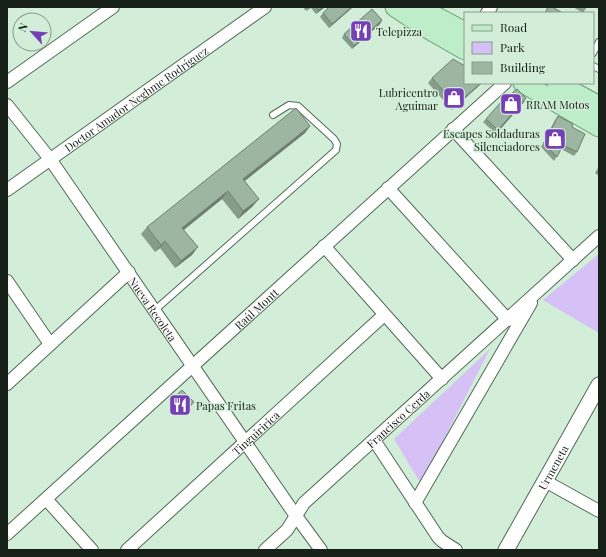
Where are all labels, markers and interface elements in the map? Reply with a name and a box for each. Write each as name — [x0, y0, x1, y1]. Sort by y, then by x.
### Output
north arrow — [12, 12, 52, 52]
legend — [464, 12, 594, 84]
restaurant icon: Telepizza — [348, 18, 374, 44]
text: Road — [500, 19, 527, 35]
text: N — [14, 20, 31, 34]
place label: Telepizza — [376, 24, 423, 39]
text: Park — [500, 39, 525, 55]
street label: Doctor Amador Neghme Rodríguez — [61, 43, 211, 155]
text: Building — [500, 59, 546, 75]
place label: Lubricentro Aguimar — [379, 85, 438, 113]
shop icon: Lubricentro Aguimar — [441, 85, 467, 111]
shop icon: RRAM Motos — [498, 91, 524, 117]
place label: RRAM Motos — [526, 97, 590, 112]
place label: Escapes Soldaduras Silenciadores — [443, 126, 540, 154]
shop icon: Escapes Soldaduras Silenciadores — [542, 126, 568, 152]
street label: Nueva Recoleta — [126, 274, 181, 344]
street label: Raúl Montt — [231, 285, 281, 332]
street label: Francisco Cerda — [363, 385, 433, 451]
restaurant icon: Papas Fritas — [167, 392, 193, 418]
place label: Papas Fritas — [196, 398, 256, 413]
street label: Tinguiririca — [229, 407, 283, 458]
street label: Urmeneta — [534, 442, 572, 492]

